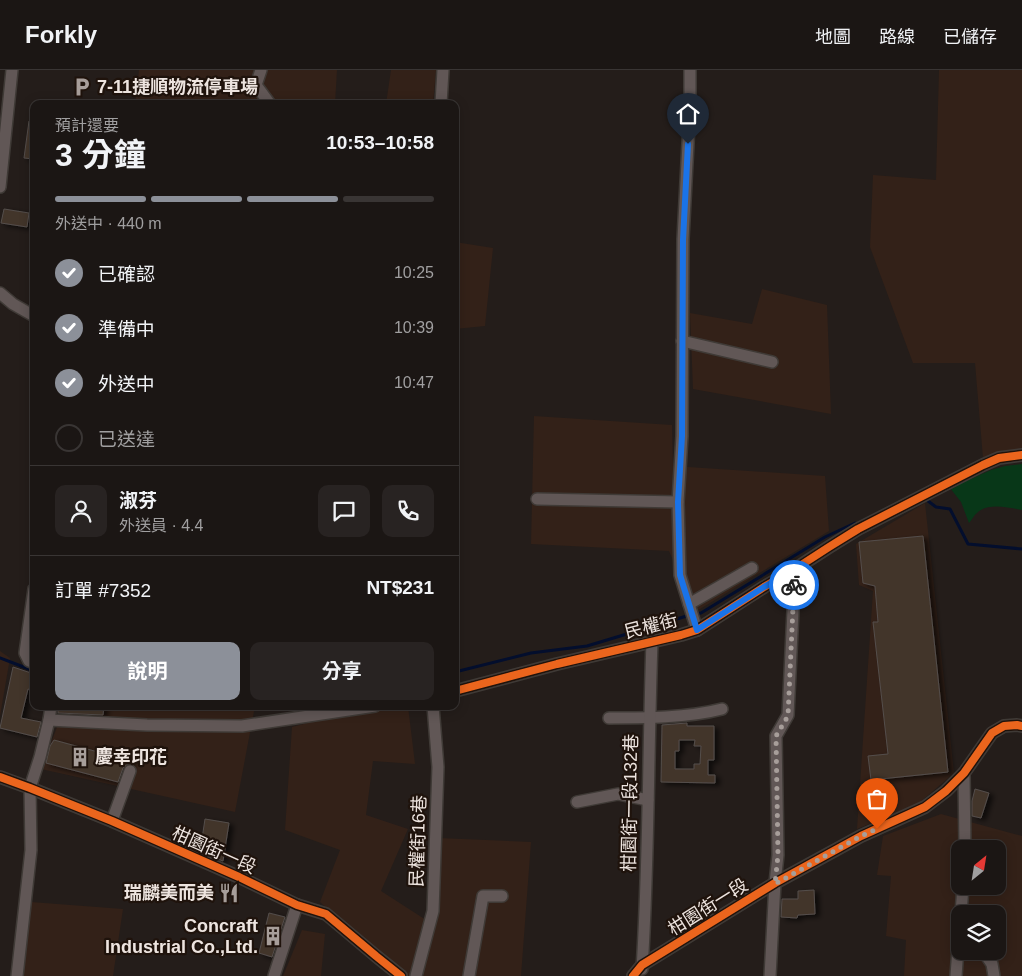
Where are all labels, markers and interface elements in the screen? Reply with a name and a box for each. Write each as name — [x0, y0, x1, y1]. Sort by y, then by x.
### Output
text: Forkly — [25, 21, 97, 48]
text: 地圖 — [815, 27, 851, 47]
text: 路線 — [879, 27, 915, 47]
text: 已儲存 — [943, 27, 997, 47]
parking icon: 7-11捷順物流停車場 — [71, 76, 93, 98]
place label: 7-11捷順物流停車場 — [97, 77, 258, 97]
pin — [667, 93, 709, 144]
icon: home — [674, 100, 702, 128]
text: 預計還要 — [55, 117, 119, 134]
text: 10:53–10:58 — [326, 132, 434, 153]
text: 3 分鐘 — [55, 137, 146, 173]
text: 外送中 · 440 m — [55, 215, 162, 232]
icon: check — [55, 259, 83, 287]
text: 已確認 — [98, 264, 155, 285]
text: 10:25 — [394, 264, 434, 281]
icon: check — [55, 314, 83, 342]
text: 準備中 — [98, 319, 155, 340]
text: 10:39 — [394, 319, 434, 336]
icon: check — [55, 369, 83, 397]
text: 外送中 — [98, 374, 155, 395]
text: 10:47 — [394, 374, 434, 391]
text: 已送達 — [98, 429, 155, 450]
button: person — [55, 485, 107, 537]
button: chat — [318, 485, 370, 537]
button: phone — [382, 485, 434, 537]
text: 淑芬 — [119, 490, 157, 511]
text: 外送員 · 4.4 — [119, 517, 203, 534]
courier — [769, 560, 819, 610]
icon: bike — [780, 571, 808, 599]
text: NT$231 — [366, 577, 434, 598]
text: 訂單 #7352 — [55, 580, 151, 601]
street label: 民權街 — [622, 610, 680, 642]
button: 說明 — [55, 642, 240, 700]
button: 分享 — [250, 642, 434, 700]
street label: 柑園街一段132巷 — [619, 734, 641, 872]
building icon: 慶幸印花 — [69, 746, 91, 768]
place label: 慶幸印花 — [95, 746, 167, 767]
pin — [856, 778, 898, 829]
icon: bag — [863, 785, 891, 813]
street label: 民權街16巷 — [406, 795, 430, 887]
street label: 柑園街一段 — [169, 823, 259, 877]
north arrow — [951, 840, 1006, 895]
map controls — [951, 840, 1006, 960]
street label: 柑園街一段 — [665, 875, 751, 939]
restaurant icon: 瑞麟美而美 — [218, 882, 240, 904]
place label: 瑞麟美而美 — [124, 883, 214, 903]
button: layers — [951, 905, 1006, 960]
place label: Concraft Industrial Co.,Ltd. — [105, 916, 258, 957]
building icon: Concraft Industrial Co.,Ltd. — [262, 925, 284, 947]

